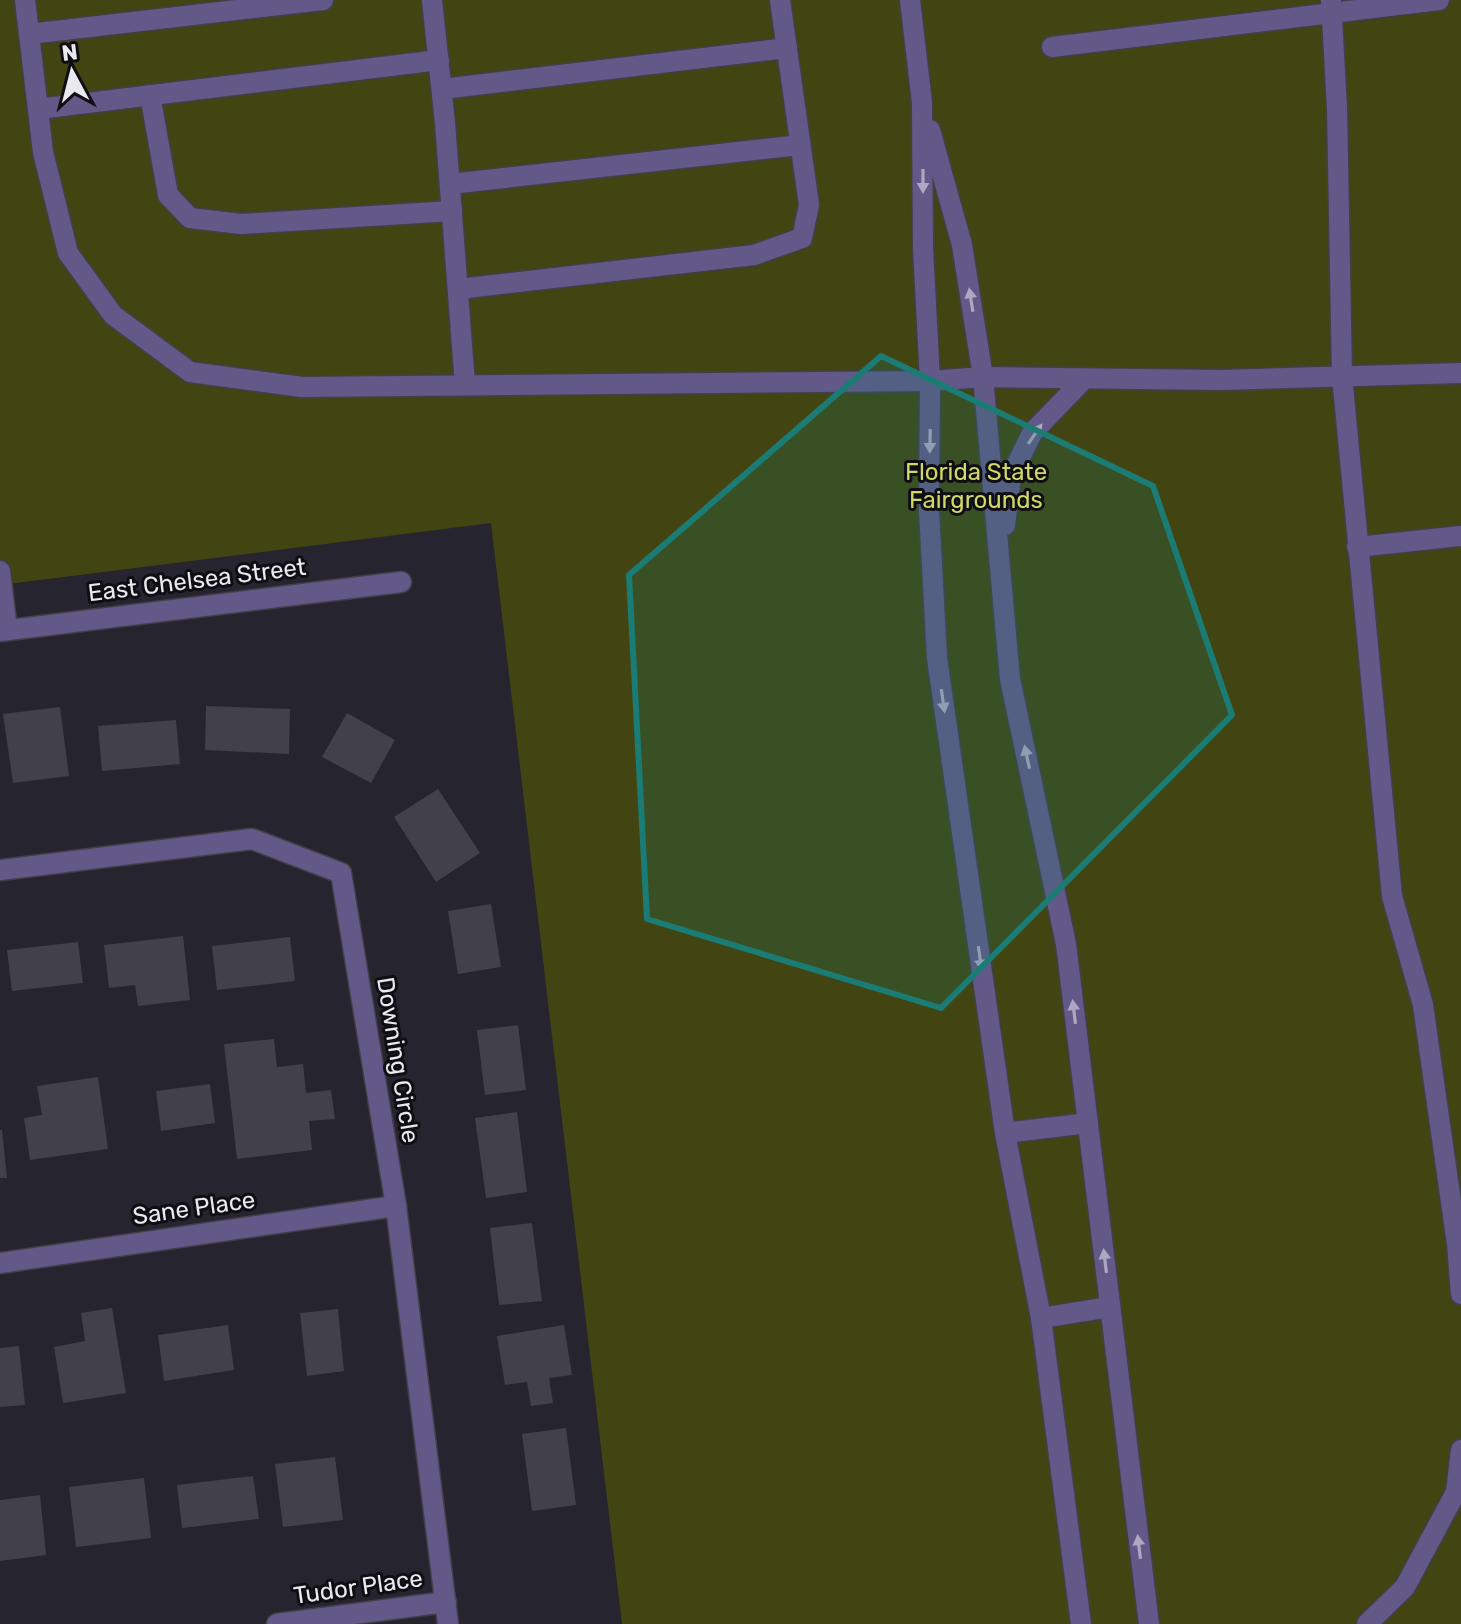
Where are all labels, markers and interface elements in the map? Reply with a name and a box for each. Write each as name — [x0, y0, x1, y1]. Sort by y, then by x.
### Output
north arrow — [32, 32, 112, 112]
text: N — [60, 38, 79, 67]
one-way arrow — [917, 169, 929, 194]
one-way arrow — [964, 287, 977, 312]
one-way arrow — [1027, 423, 1042, 444]
one-way arrow — [923, 429, 936, 454]
park label: Florida State Fairgrounds — [905, 458, 1047, 514]
street label: East Chelsea Street — [86, 553, 308, 607]
one-way arrow — [937, 688, 950, 713]
one-way arrow — [1020, 744, 1033, 769]
one-way arrow — [974, 946, 987, 971]
street label: Downing Circle — [371, 975, 425, 1145]
one-way arrow — [1068, 1000, 1081, 1025]
street label: Sane Place — [131, 1186, 257, 1230]
one-way arrow — [1098, 1248, 1111, 1273]
one-way arrow — [1133, 1534, 1146, 1559]
street label: Tudor Place — [292, 1564, 424, 1610]

